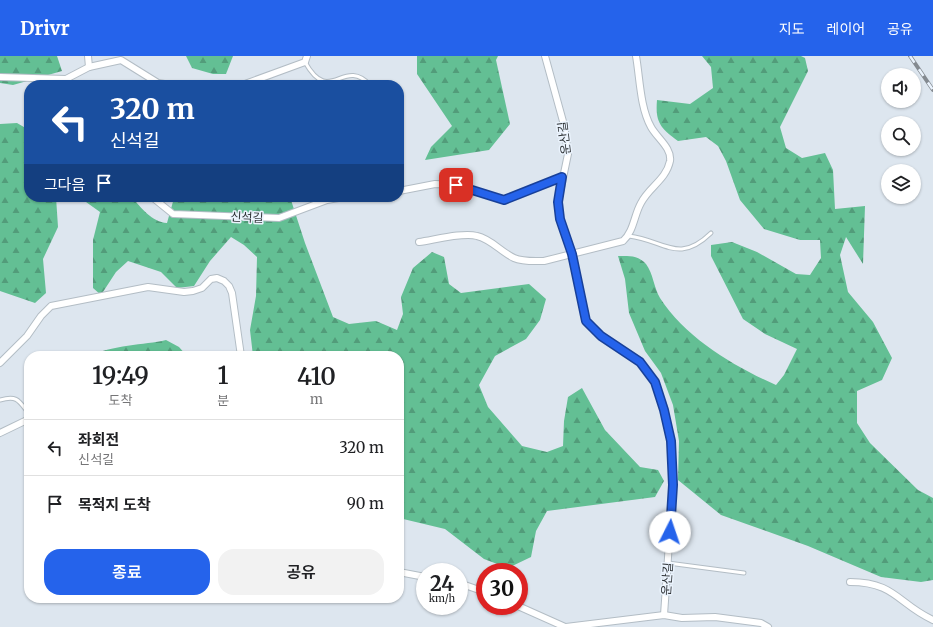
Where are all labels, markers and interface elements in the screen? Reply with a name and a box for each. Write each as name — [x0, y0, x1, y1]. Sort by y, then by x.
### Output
text: Drivr — [20, 16, 70, 40]
text: 지도 — [779, 20, 805, 38]
text: 레이어 — [827, 20, 865, 38]
text: 공유 — [887, 20, 913, 38]
map controls — [881, 68, 921, 204]
button: sound — [881, 68, 921, 108]
text: 320 m — [110, 91, 195, 127]
icon: left — [44, 96, 96, 148]
button: search — [881, 116, 921, 156]
street label: 운산길 — [555, 121, 573, 155]
text: 신석길 — [110, 129, 160, 152]
button: layers — [881, 164, 921, 204]
pin — [439, 168, 473, 202]
icon: arrive — [93, 172, 115, 194]
icon: arrive — [445, 174, 467, 196]
text: 그다음 — [44, 175, 85, 194]
street label: 신석길 — [230, 209, 264, 225]
text: 19:49 — [92, 360, 149, 391]
text: 1 — [218, 360, 229, 391]
text: 410 — [297, 361, 336, 392]
text: m — [310, 391, 323, 408]
text: 도착 — [109, 392, 132, 409]
text: 분 — [217, 392, 229, 409]
text: 좌회전 — [78, 430, 119, 449]
icon: left — [44, 437, 66, 459]
text: 320 m — [339, 438, 384, 457]
text: 신석길 — [78, 451, 114, 468]
icon: arrive — [44, 493, 66, 515]
text: 90 m — [347, 494, 384, 513]
text: 목적지 도착 — [78, 495, 151, 514]
position arrow — [649, 511, 691, 553]
button: 종료 — [44, 549, 210, 595]
button: 공유 — [218, 549, 384, 595]
street label: 운산길 — [658, 562, 676, 596]
speed limit sign: 30 — [476, 563, 528, 615]
text: 24 — [430, 571, 454, 596]
text: km/h — [429, 592, 455, 605]

